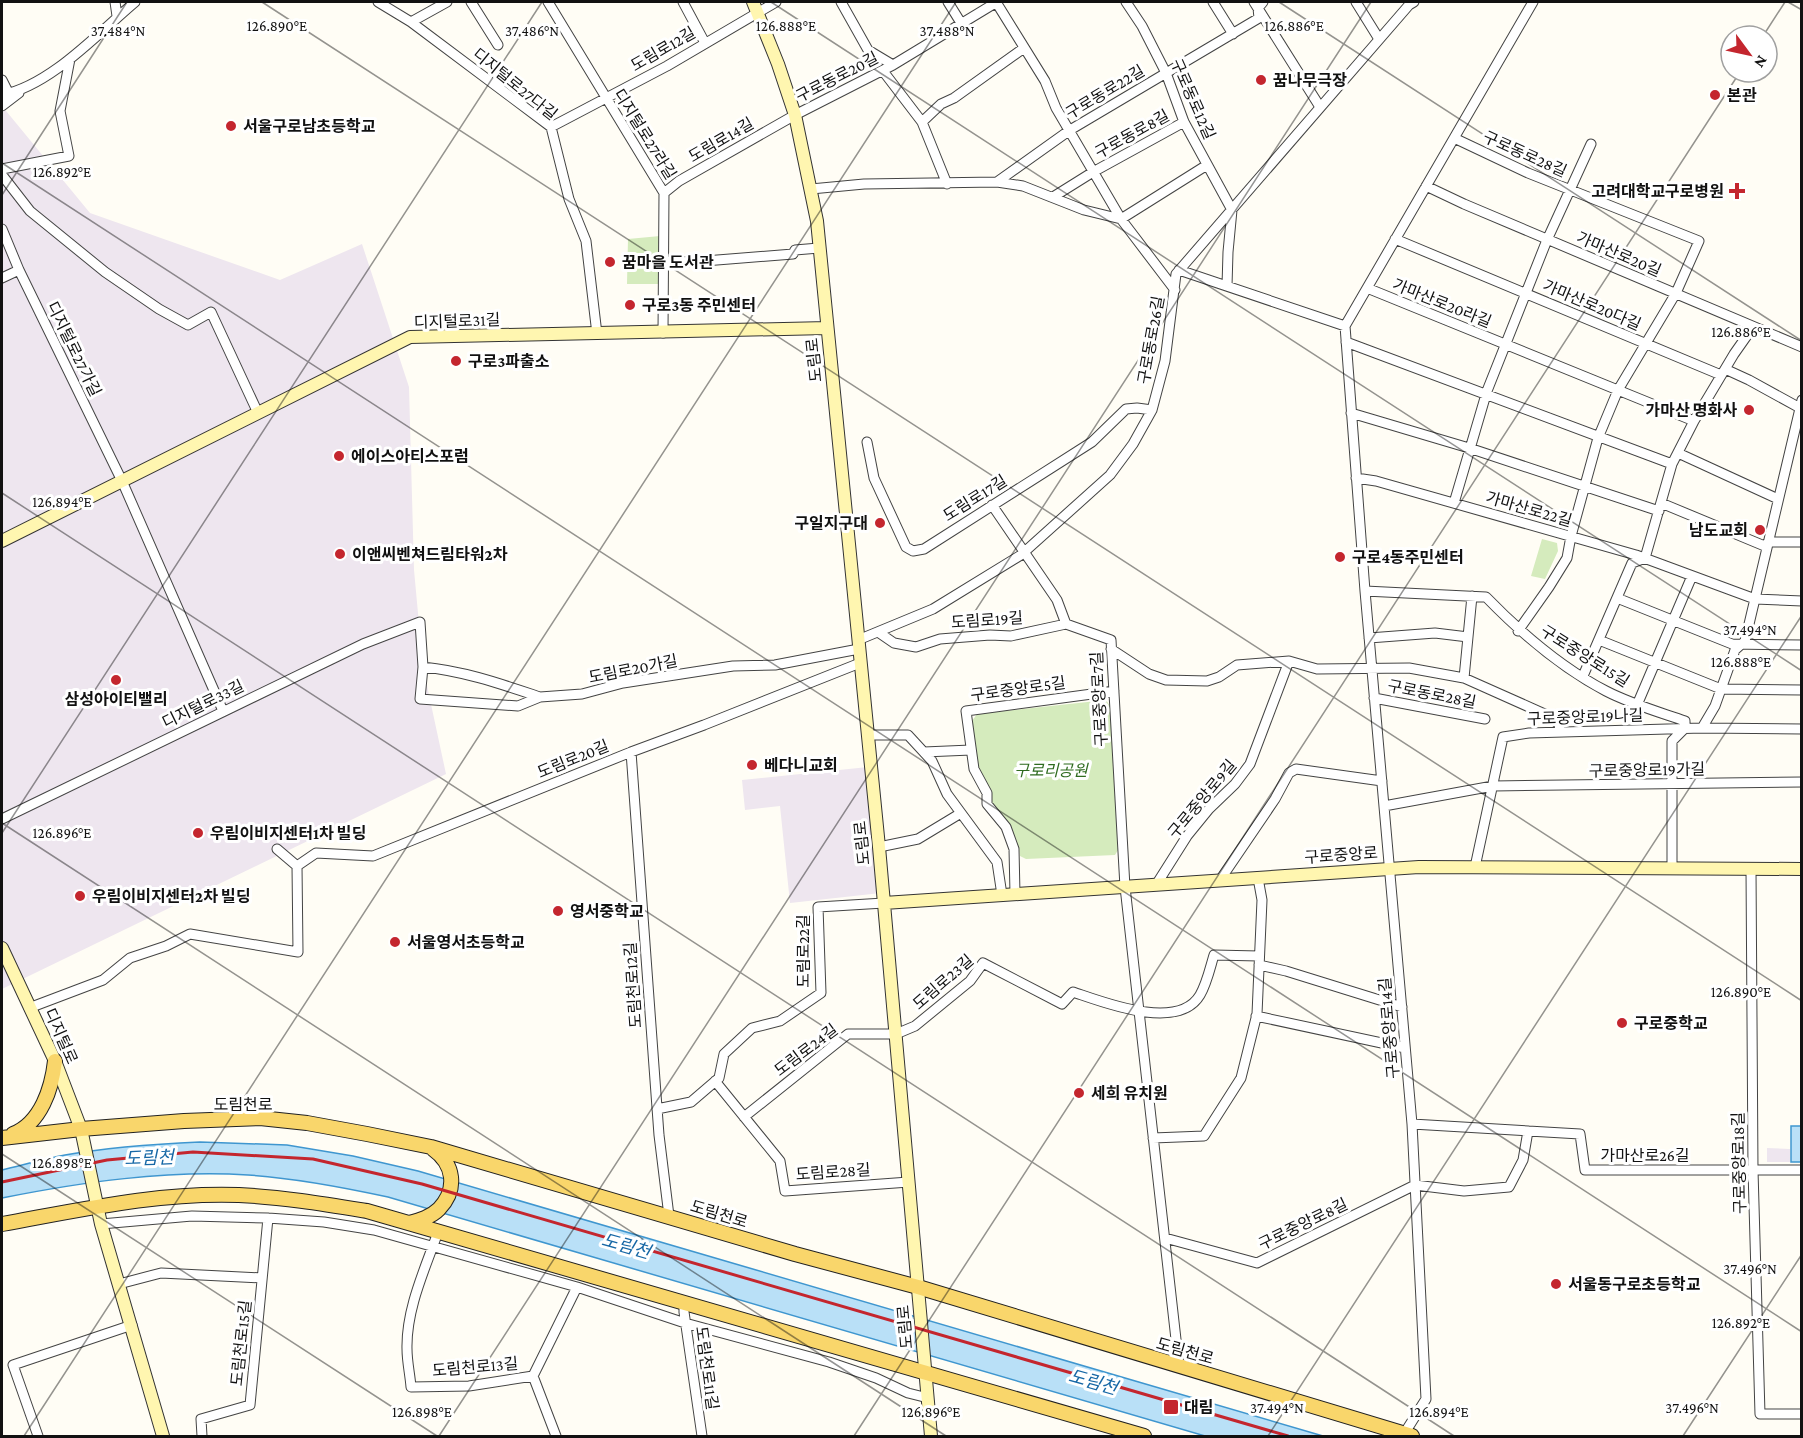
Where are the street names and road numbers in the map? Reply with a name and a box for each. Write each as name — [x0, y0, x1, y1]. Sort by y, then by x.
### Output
street label: 도림로12길 — [628, 24, 698, 74]
street label: 디지털로27다길 — [470, 45, 560, 123]
street label: 구로동로20길 — [793, 49, 881, 105]
street label: 구로동로12길 — [1168, 56, 1218, 142]
street label: 구로동로22길 — [1063, 62, 1147, 122]
street label: 디지털로27라길 — [610, 86, 680, 182]
street label: 구로동로8길 — [1092, 107, 1172, 161]
street label: 도림로14길 — [685, 115, 757, 165]
street label: 구로동로28길 — [1481, 128, 1569, 180]
street label: 가마산로20길 — [1574, 229, 1664, 279]
street label: 가마산로20라길 — [1390, 275, 1494, 331]
street label: 가마산로20다길 — [1540, 277, 1644, 333]
street label: 구로동로26길 — [1135, 295, 1167, 385]
street label: 디지털로27가길 — [44, 299, 104, 399]
street label: 디지털로31길 — [413, 311, 501, 331]
street label: 도림로 — [803, 337, 825, 383]
street label: 도림로17길 — [940, 472, 1010, 524]
street label: 가마산로22길 — [1484, 489, 1574, 529]
street label: 도림로19길 — [950, 609, 1024, 631]
street label: 구로중앙로15길 — [1538, 622, 1632, 690]
street label: 구로중앙로7길 — [1088, 651, 1110, 747]
street label: 도림로20가길 — [587, 652, 679, 686]
street label: 구로중앙로5길 — [969, 674, 1067, 704]
street label: 디지털로33길 — [159, 677, 247, 731]
street label: 구로동로28길 — [1386, 677, 1478, 711]
street label: 구로중앙로19나길 — [1526, 706, 1644, 728]
street label: 도림로20길 — [535, 737, 611, 781]
street label: 구로중앙로9길 — [1164, 757, 1240, 841]
street label: 구로중앙로19가길 — [1589, 760, 1705, 780]
street label: 도림로 — [851, 820, 873, 866]
street label: 구로중앙로 — [1304, 844, 1379, 866]
street label: 도림로22길 — [795, 914, 812, 988]
street label: 도림천로12길 — [622, 941, 644, 1029]
street label: 도림로23길 — [909, 951, 977, 1013]
street label: 구로중앙로14길 — [1376, 977, 1402, 1079]
street label: 디지털로 — [41, 1006, 81, 1067]
street label: 도림로24길 — [771, 1021, 841, 1079]
street label: 도림천로 — [214, 1096, 273, 1113]
street label: 구로중앙로18길 — [1730, 1112, 1748, 1214]
street label: 가마산로26길 — [1600, 1147, 1690, 1164]
street label: 도림로28길 — [795, 1161, 871, 1183]
street label: 구로중앙로8길 — [1256, 1195, 1350, 1253]
street label: 도림천로 — [688, 1197, 750, 1231]
street label: 도림천로15길 — [228, 1299, 254, 1387]
street label: 도림로 — [895, 1304, 915, 1350]
street label: 도림천로11길 — [693, 1325, 721, 1411]
street label: 도림천로 — [1154, 1335, 1216, 1367]
street label: 도림천로13길 — [431, 1355, 519, 1379]

